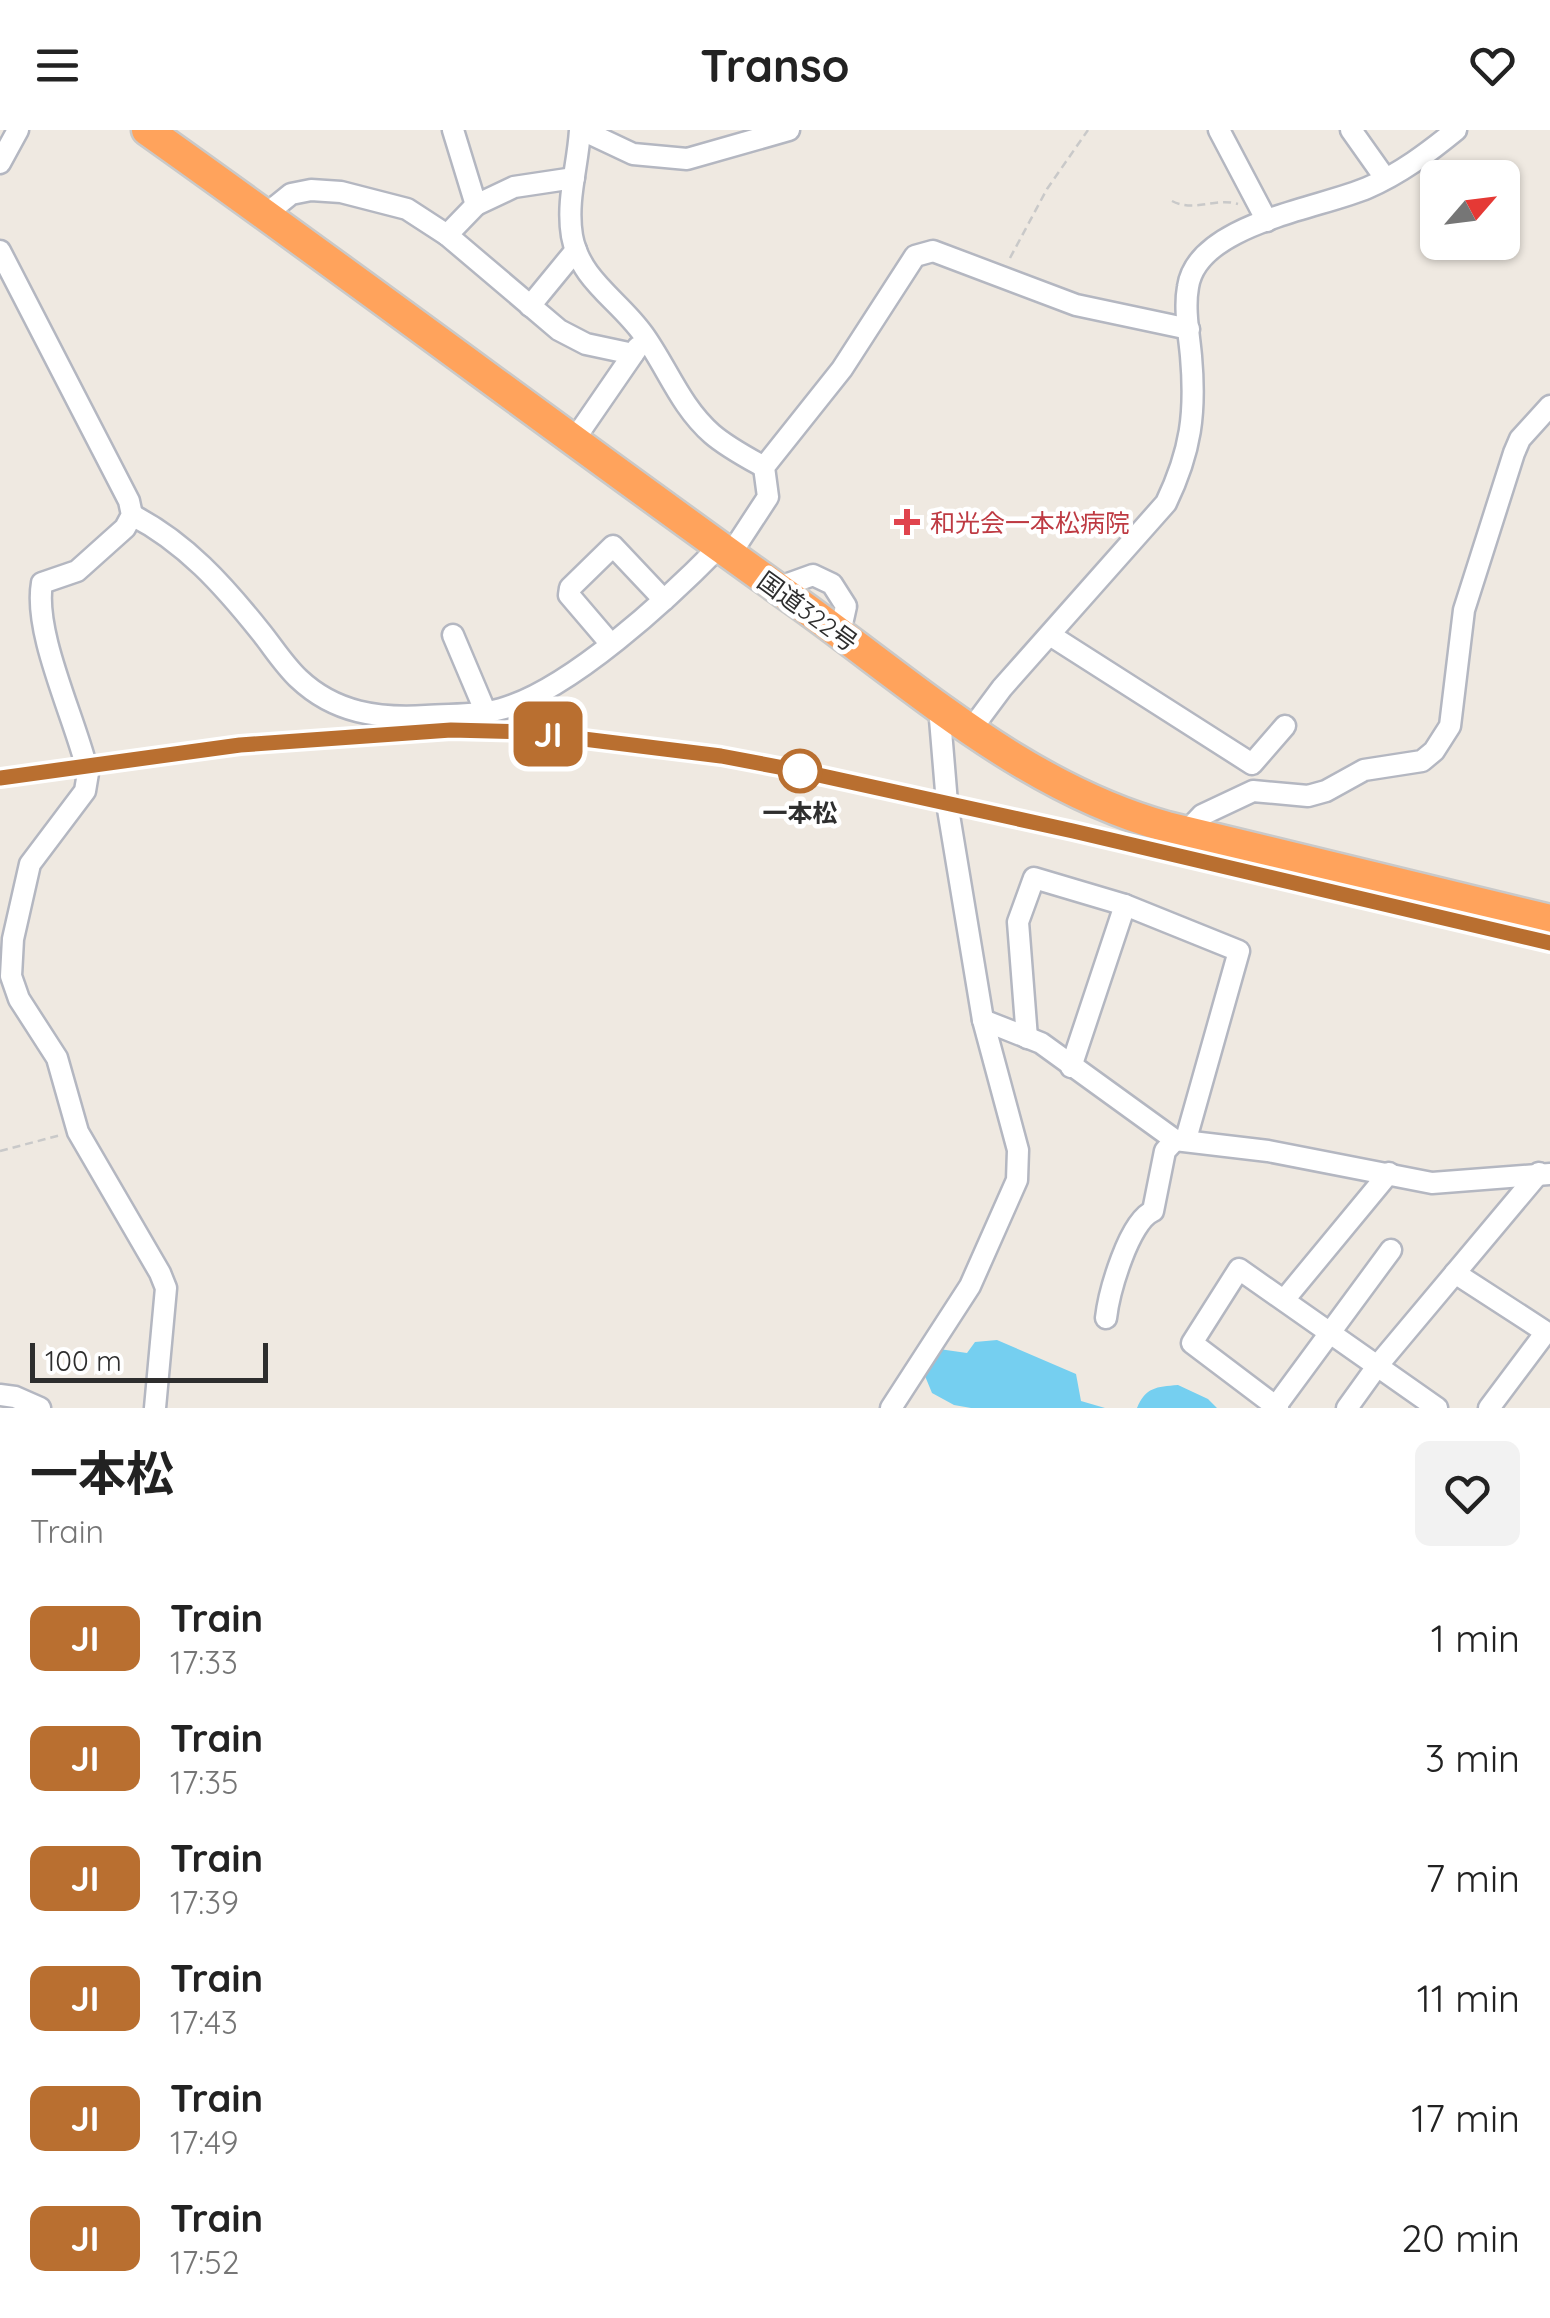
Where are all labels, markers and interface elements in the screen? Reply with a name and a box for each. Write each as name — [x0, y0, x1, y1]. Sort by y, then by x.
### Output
text: Transo — [700, 37, 850, 93]
icon: menu — [30, 38, 85, 93]
icon: heart — [1465, 38, 1520, 93]
north arrow — [1420, 160, 1520, 260]
map controls — [1420, 160, 1520, 260]
place label: 和光会一本松病院 — [930, 507, 1130, 538]
marker: 和光会一本松病院 — [894, 509, 920, 535]
street label: 国道322号 — [752, 564, 864, 658]
line badge: JI — [503, 702, 593, 766]
text: JI — [534, 712, 562, 756]
marker: 一本松 — [779, 750, 821, 792]
place label: 一本松 — [762, 797, 838, 828]
scale bar — [30, 1338, 268, 1382]
text: 100 m — [45, 1343, 122, 1378]
button: heart — [1415, 1441, 1520, 1546]
text: 一本松 — [30, 1443, 174, 1503]
text: Train — [30, 1511, 104, 1551]
text: Train — [170, 1594, 263, 1642]
text: 1 min — [1431, 1614, 1520, 1662]
text: JI — [71, 1616, 99, 1660]
text: 17:33 — [170, 1642, 238, 1682]
text: Train — [170, 1714, 263, 1762]
text: 3 min — [1425, 1734, 1520, 1782]
text: JI — [71, 1736, 99, 1780]
text: 17:35 — [170, 1762, 238, 1802]
text: Train — [170, 1834, 263, 1882]
text: 7 min — [1425, 1854, 1520, 1902]
text: JI — [71, 1856, 99, 1900]
text: 17:39 — [170, 1882, 239, 1922]
text: Train — [170, 1954, 263, 2002]
text: 11 min — [1417, 1974, 1520, 2022]
text: JI — [71, 1976, 99, 2020]
text: 17:43 — [170, 2002, 238, 2042]
text: Train — [170, 2074, 263, 2122]
text: 17 min — [1411, 2094, 1520, 2142]
text: JI — [71, 2096, 99, 2140]
text: 17:49 — [170, 2122, 238, 2162]
text: Train — [170, 2194, 263, 2242]
text: 20 min — [1401, 2214, 1520, 2262]
text: JI — [71, 2216, 99, 2260]
text: 17:52 — [170, 2242, 239, 2282]

